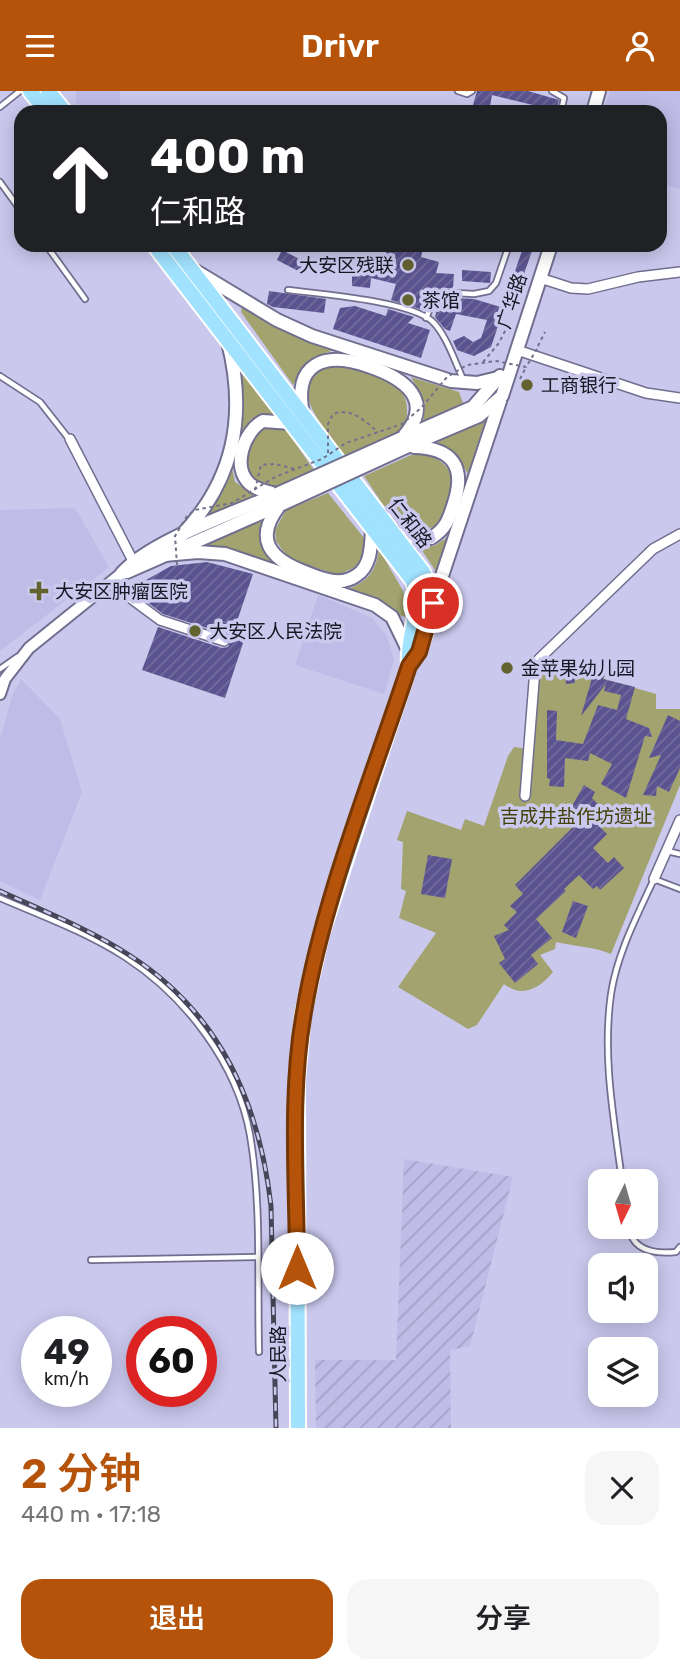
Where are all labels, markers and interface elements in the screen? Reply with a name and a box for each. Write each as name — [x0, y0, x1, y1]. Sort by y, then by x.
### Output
icon: menu — [21, 27, 59, 65]
text: Drivr — [301, 27, 379, 65]
icon: person — [621, 27, 659, 65]
text: 400 m — [150, 127, 305, 185]
icon: ahead — [35, 133, 126, 224]
text: 仁和路 — [150, 193, 246, 231]
place label: 大安区残联 — [299, 254, 394, 277]
marker: 大安区残联 — [400, 257, 416, 273]
street label: 广华路 — [492, 270, 532, 332]
place label: 茶馆 — [422, 289, 460, 312]
marker: 茶馆 — [400, 292, 416, 308]
place label: 工商银行 — [541, 374, 617, 397]
marker: 工商银行 — [519, 377, 535, 393]
street label: 仁和路 — [383, 493, 437, 553]
pin — [403, 573, 463, 633]
place label: 大安区肿瘤医院 — [55, 580, 188, 603]
marker: 大安区肿瘤医院 — [29, 581, 49, 601]
icon: arrive — [414, 584, 452, 622]
place label: 大安区人民法院 — [209, 620, 342, 643]
marker: 大安区人民法院 — [187, 623, 203, 639]
place label: 金苹果幼儿园 — [521, 657, 635, 680]
marker: 金苹果幼儿园 — [499, 660, 515, 676]
park label: 吉成井盐作坊遗址 — [500, 805, 652, 828]
north arrow — [588, 1169, 658, 1239]
map controls — [588, 1169, 658, 1407]
position arrow — [260, 1231, 334, 1305]
button: sound — [588, 1253, 658, 1323]
speed limit sign: 60 — [126, 1316, 217, 1407]
street label: 人民路 — [267, 1325, 290, 1383]
text: 49 — [43, 1331, 90, 1373]
button: layers — [588, 1337, 658, 1407]
text: km/h — [44, 1368, 89, 1390]
text: 2 分钟 — [21, 1449, 141, 1499]
button: close — [585, 1451, 659, 1525]
text: 440 m · 17:18 — [21, 1500, 161, 1528]
button: 退出 — [21, 1579, 333, 1659]
button: 分享 — [347, 1579, 659, 1659]

